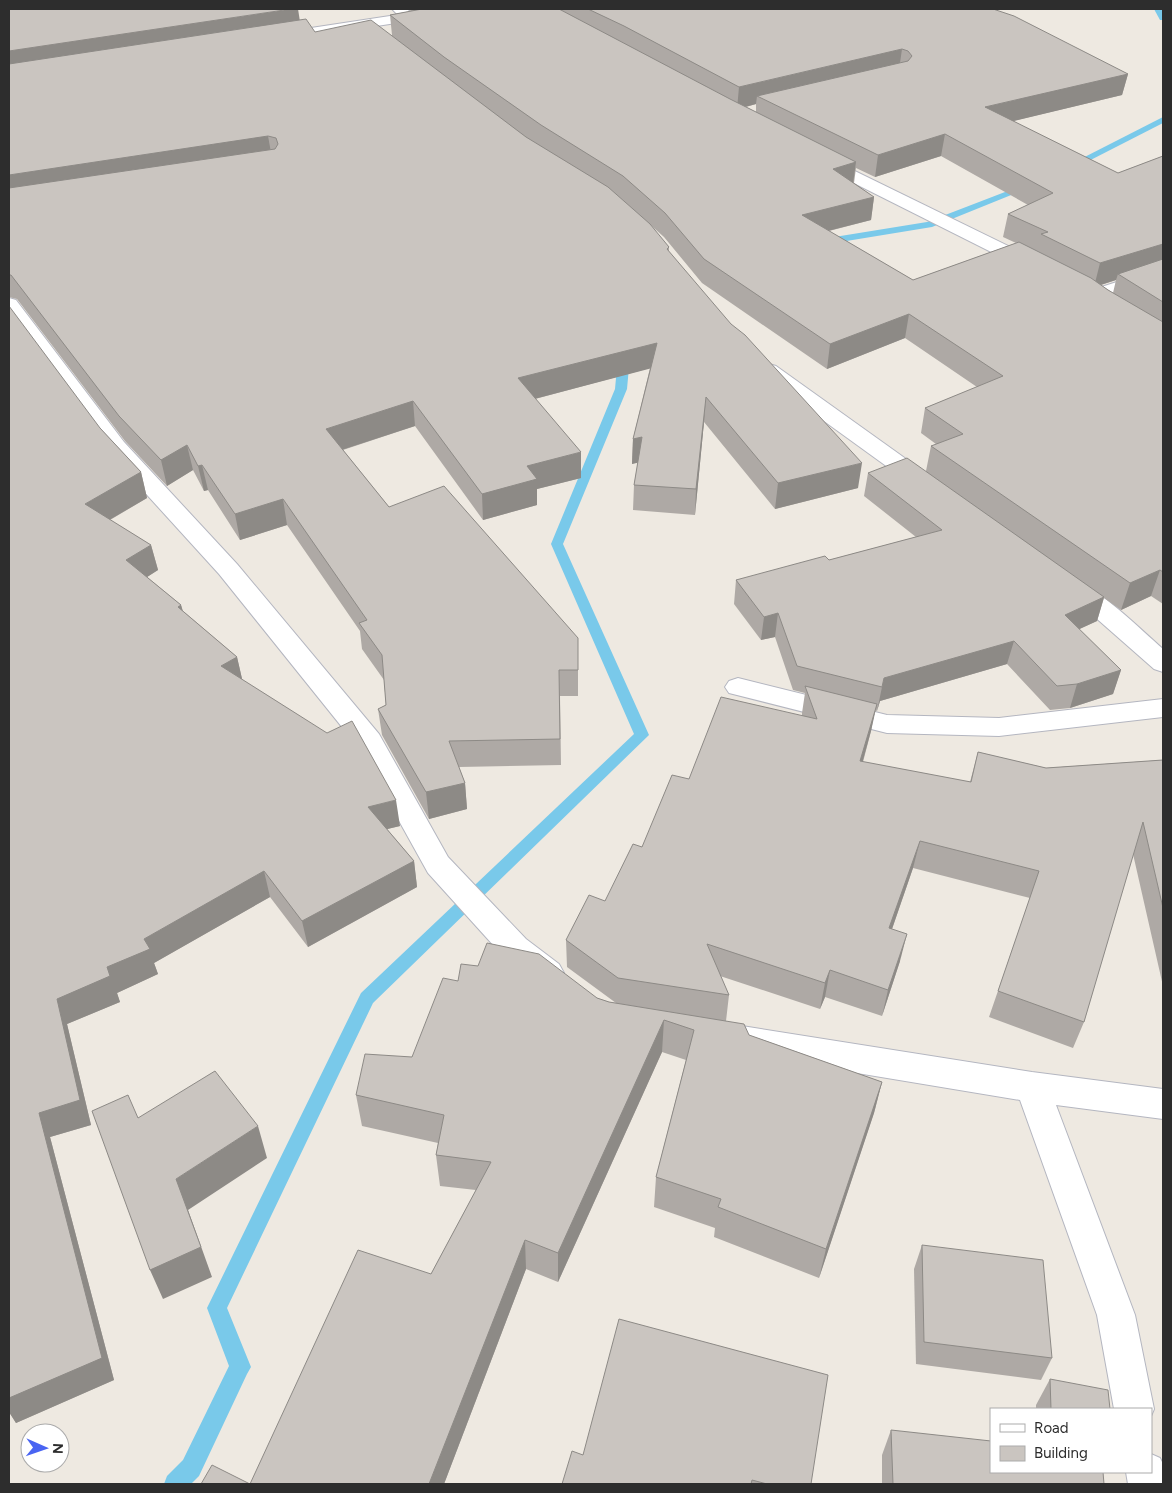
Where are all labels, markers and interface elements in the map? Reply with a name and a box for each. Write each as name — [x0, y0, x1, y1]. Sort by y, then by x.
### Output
legend — [990, 1408, 1152, 1473]
text: Road — [1034, 1419, 1069, 1437]
north arrow — [20, 1423, 70, 1473]
text: N — [49, 1443, 66, 1454]
text: Building — [1034, 1444, 1088, 1462]

